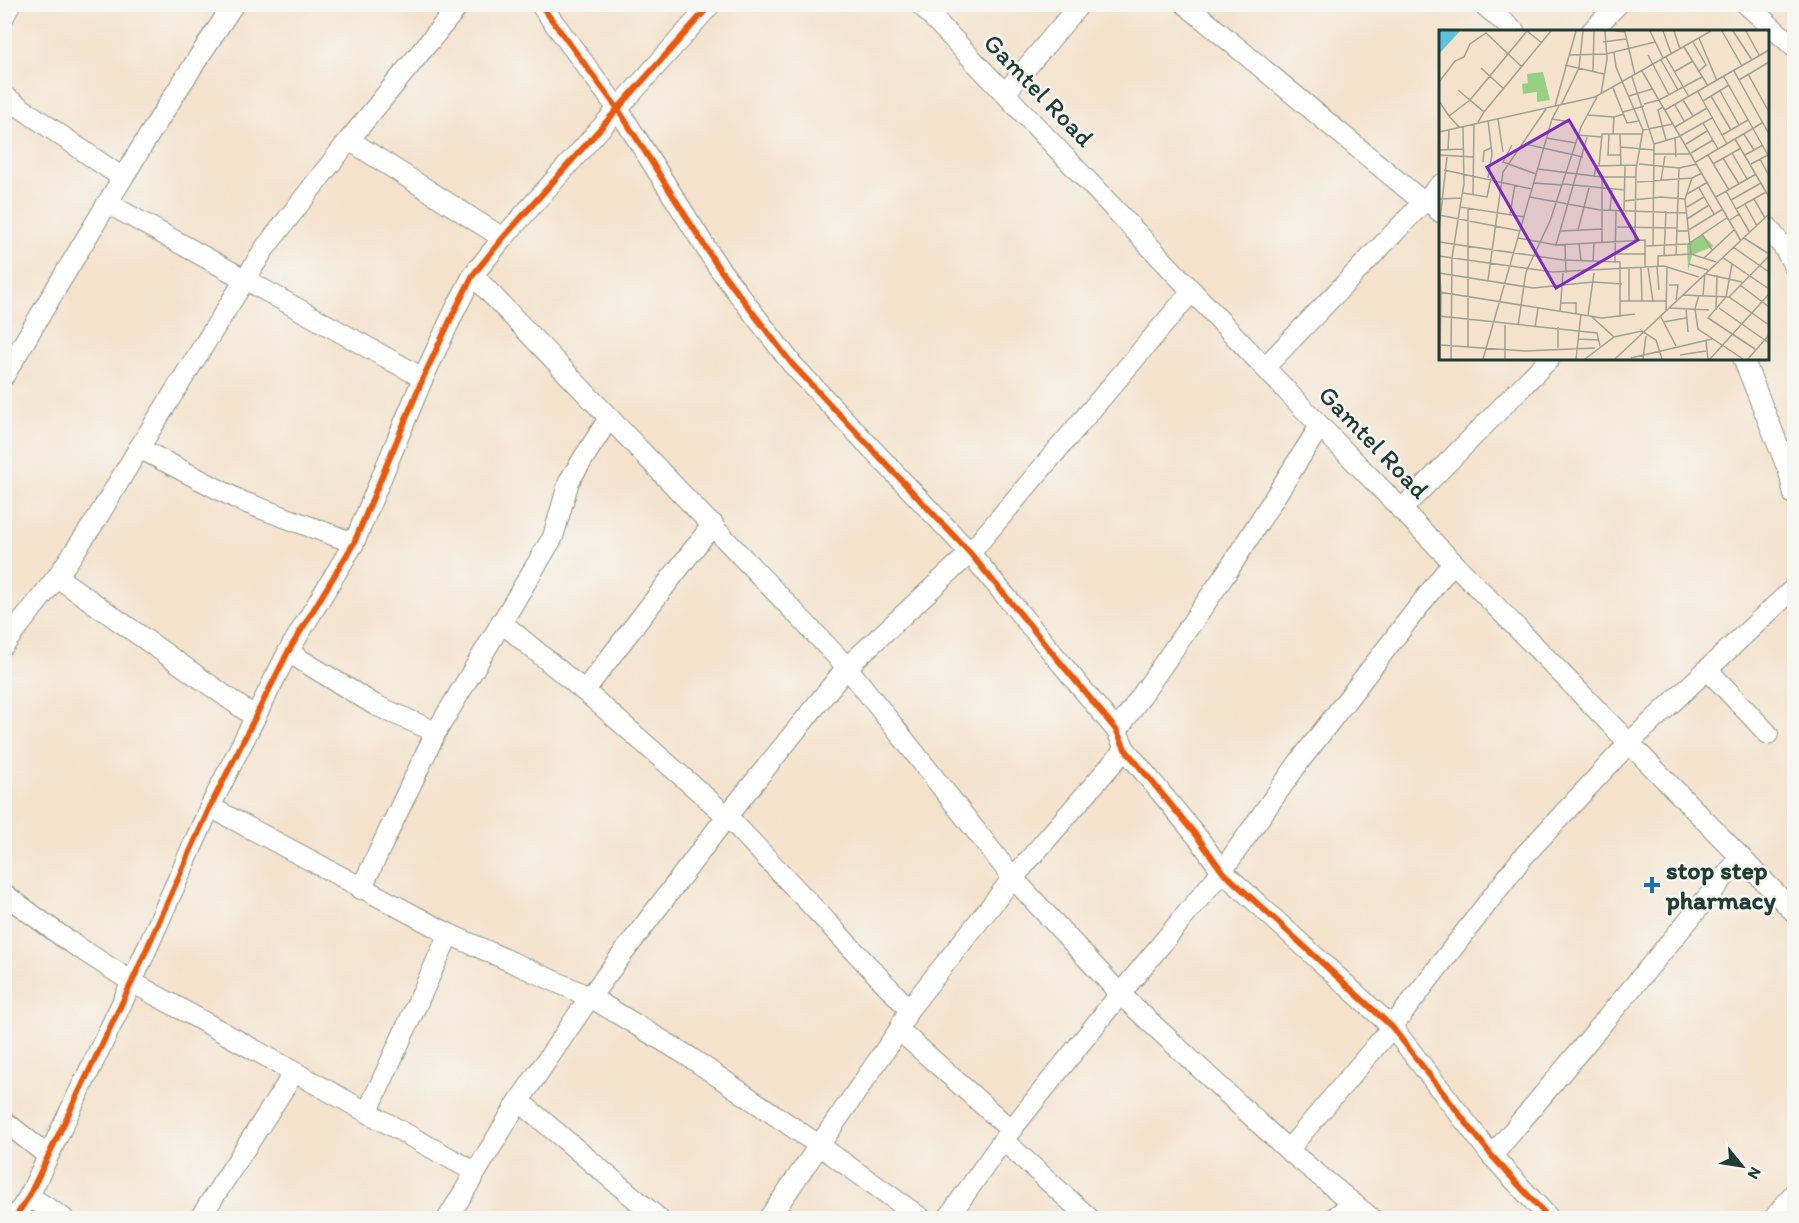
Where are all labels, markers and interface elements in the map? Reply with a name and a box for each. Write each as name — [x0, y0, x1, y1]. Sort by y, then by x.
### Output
street label: Gamtel Road — [977, 27, 1101, 154]
inset map — [1439, 30, 1769, 360]
street label: Gamtel Road — [1312, 379, 1436, 506]
place label: stop step pharmacy — [1665, 854, 1776, 916]
marker: stop step pharmacy — [1643, 876, 1661, 894]
north arrow — [1712, 1136, 1772, 1196]
text: N — [1744, 1164, 1765, 1183]

